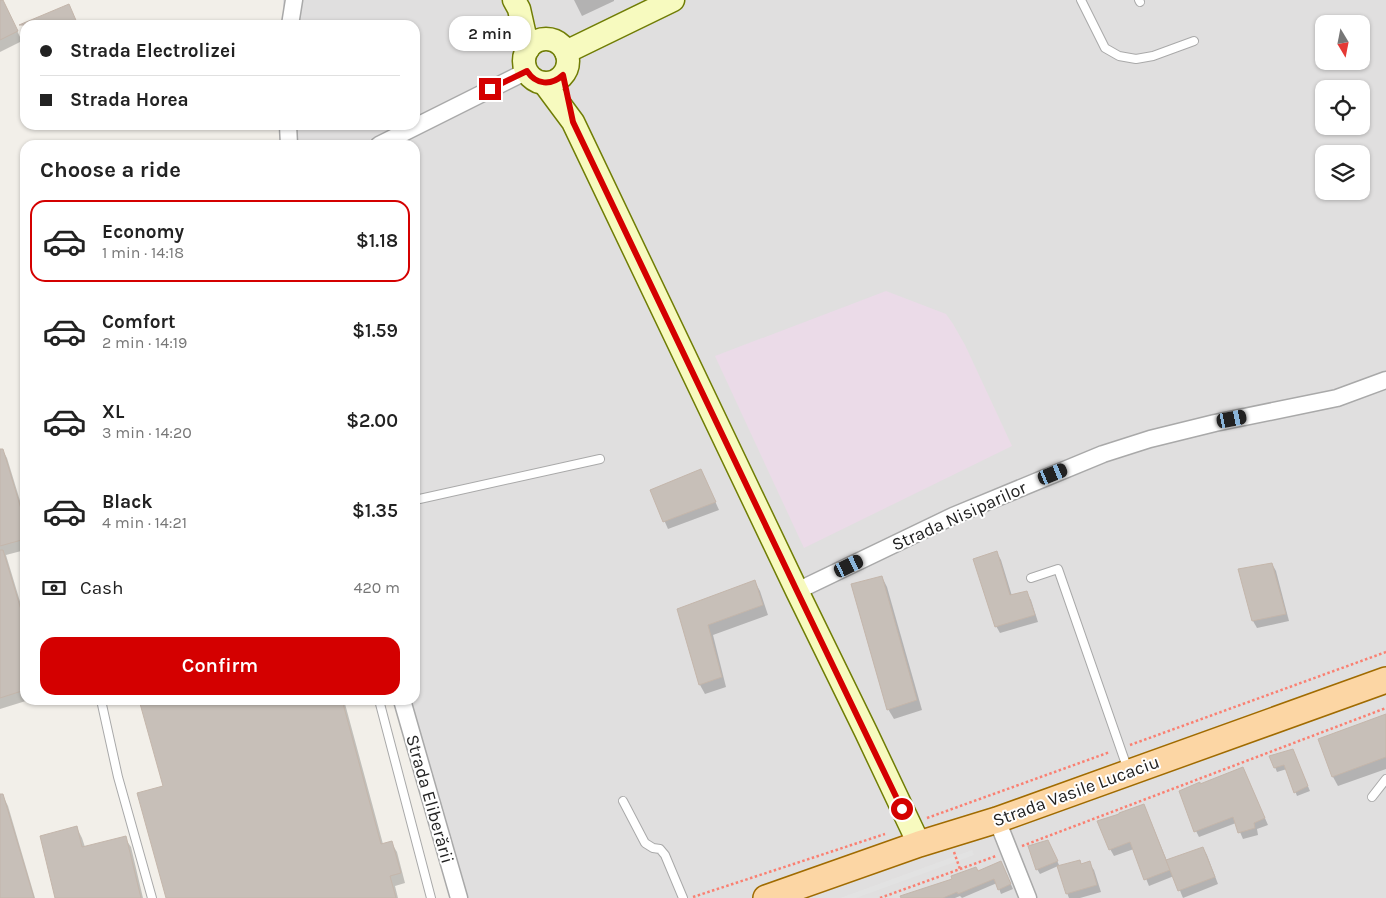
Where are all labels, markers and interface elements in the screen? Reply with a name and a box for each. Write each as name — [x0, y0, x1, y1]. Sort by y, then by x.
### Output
north arrow — [1315, 15, 1370, 70]
map controls — [1315, 15, 1370, 200]
callout: 2 min — [449, 17, 531, 52]
text: 2 min — [468, 24, 512, 43]
text: Strada Electrolizei — [70, 40, 236, 62]
route end — [479, 78, 501, 100]
button: locate — [1315, 80, 1370, 135]
text: Strada Horea — [70, 89, 189, 111]
button: layers — [1315, 145, 1370, 200]
text: Choose a ride — [40, 157, 181, 183]
icon: car — [42, 219, 87, 264]
text: Economy — [102, 221, 184, 243]
text: $1.18 — [356, 230, 398, 252]
text: 1 min · 14:18 — [102, 243, 184, 262]
icon: car — [42, 309, 87, 354]
text: Comfort — [102, 311, 176, 333]
text: $1.59 — [352, 320, 398, 342]
text: 2 min · 14:19 — [102, 333, 187, 352]
icon: car — [42, 399, 87, 444]
text: XL — [102, 401, 124, 423]
car — [1215, 409, 1248, 429]
text: $2.00 — [346, 410, 398, 432]
text: 3 min · 14:20 — [102, 423, 192, 442]
car — [1036, 461, 1069, 487]
street label: Strada Nisiparilor — [888, 476, 1030, 556]
icon: car — [42, 489, 87, 534]
text: Black — [102, 491, 153, 513]
text: $1.35 — [352, 500, 398, 522]
text: 4 min · 14:21 — [102, 513, 187, 532]
car — [832, 553, 865, 579]
icon: cash — [40, 574, 68, 602]
text: Cash — [80, 577, 124, 599]
text: 420 m — [354, 578, 400, 597]
button: Confirm — [40, 637, 400, 695]
street label: Strada Eliberării — [401, 732, 459, 866]
street label: Strada Vasile Lucaciu — [990, 751, 1162, 831]
route start — [891, 798, 913, 820]

